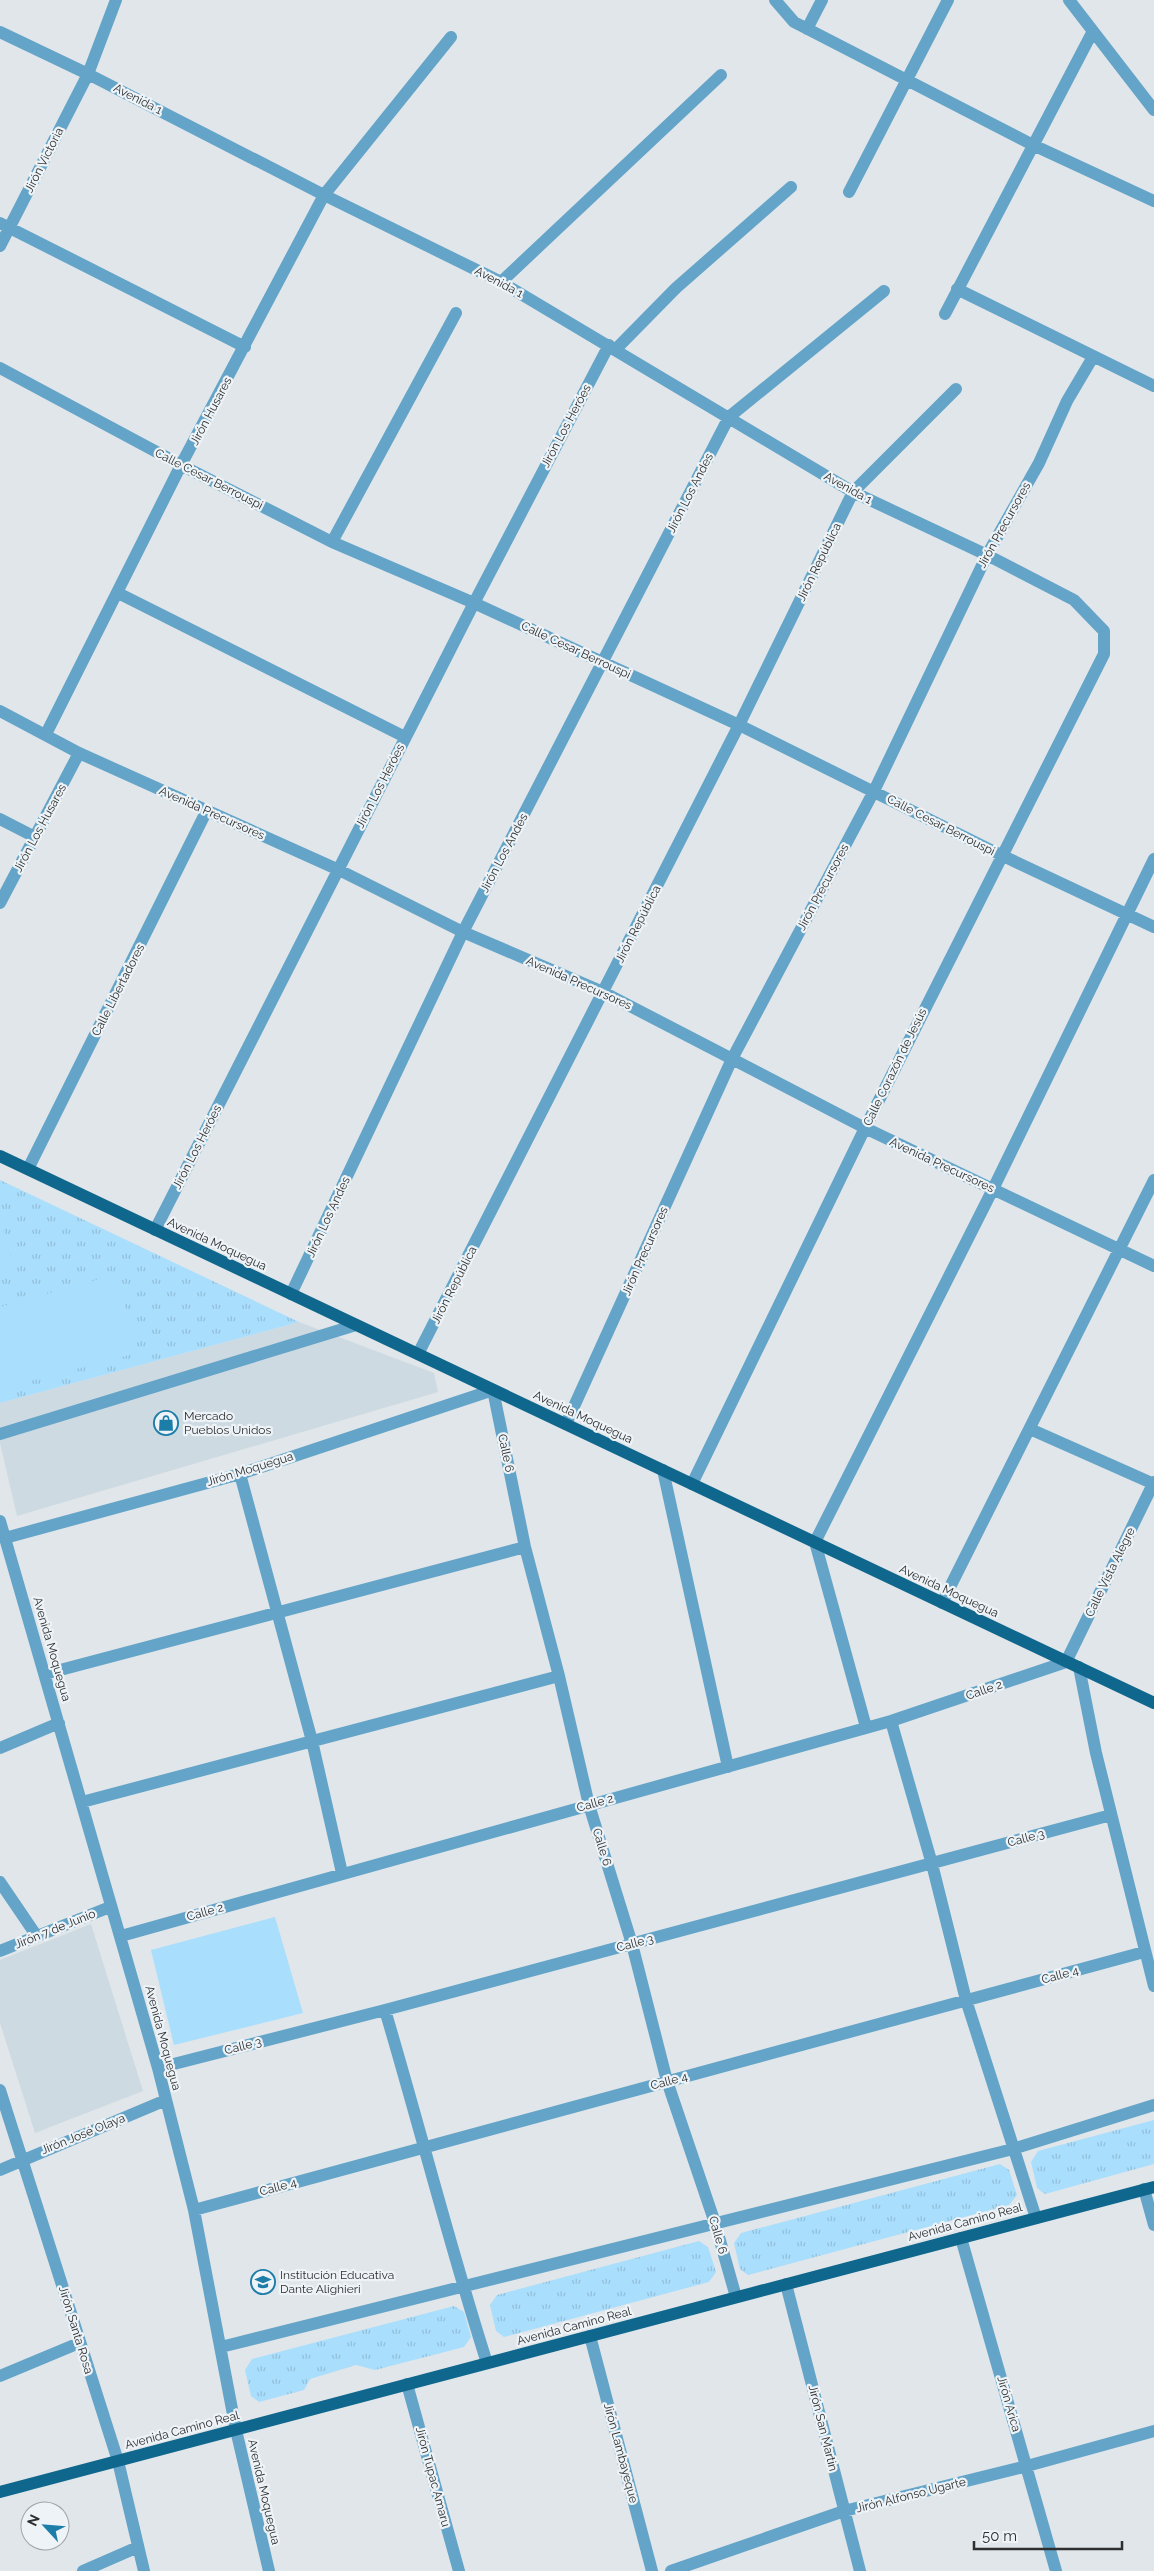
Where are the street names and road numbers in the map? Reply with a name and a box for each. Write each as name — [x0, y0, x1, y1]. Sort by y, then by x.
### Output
street label: Avenida 1 — [111, 81, 165, 117]
street label: Jirón Victoria — [22, 125, 66, 195]
street label: Avenida 1 — [472, 263, 526, 301]
street label: Jirón Husares — [187, 375, 235, 447]
street label: Jirón Los Heróes — [538, 382, 594, 470]
street label: Calle Cesar Berrouspi — [153, 446, 265, 512]
street label: Jirón Los Andes — [664, 451, 716, 535]
street label: Avenida 1 — [822, 469, 874, 507]
street label: Jirón Precursores — [975, 480, 1033, 570]
street label: Jirón República — [794, 521, 844, 603]
street label: Calle Cesar Berrouspi — [519, 618, 633, 682]
street label: Jirón Los Heróes — [353, 742, 407, 830]
street label: Jirón Los Husares — [11, 781, 69, 874]
street label: Avenida Precursores — [157, 783, 267, 843]
street label: Calle Cesar Berrouspi — [885, 792, 997, 858]
street label: Jirón Los Andes — [477, 811, 531, 895]
street label: Jirón Precursores — [794, 841, 852, 933]
street label: Jirón República — [612, 883, 664, 965]
street label: Calle Libertadores — [89, 941, 147, 1038]
street label: Avenida Precursores — [524, 953, 634, 1013]
street label: Calle Corazón de Jesús — [860, 1006, 930, 1128]
street label: Jirón Los Heróes — [170, 1103, 224, 1191]
street label: Avenida Precursores — [887, 1135, 997, 1195]
street label: Jirón Los Andes — [303, 1174, 353, 1260]
street label: Jirón Precursores — [619, 1204, 671, 1298]
street label: Avenida Moquegua — [165, 1215, 269, 1273]
street label: Jirón República — [428, 1244, 480, 1326]
street label: Avenida Moquegua — [531, 1388, 635, 1446]
street label: Calle 6 — [495, 1433, 517, 1473]
street label: Jirón Moquegua — [205, 1449, 295, 1489]
street label: Calle Vista Alegre — [1082, 1525, 1138, 1619]
street label: Avenida Moquegua — [897, 1562, 1001, 1620]
street label: Avenida Moquegua — [30, 1595, 74, 1703]
street label: Calle 2 — [964, 1677, 1004, 1703]
street label: Calle 2 — [575, 1791, 615, 1815]
street label: Calle 6 — [590, 1826, 614, 1868]
street label: Calle 3 — [1006, 1826, 1046, 1850]
street label: Calle 2 — [185, 1900, 225, 1924]
street label: Jirón 7 de Junio — [13, 1906, 97, 1952]
street label: Calle 3 — [615, 1931, 655, 1955]
street label: Calle 4 — [1040, 1963, 1081, 1987]
street label: Avenida Moquegua — [142, 1984, 184, 2092]
street label: Calle 3 — [223, 2035, 263, 2057]
street label: Calle 4 — [649, 2069, 690, 2093]
street label: Jirón José Olaya — [39, 2111, 127, 2157]
street label: Calle 4 — [258, 2175, 299, 2199]
street label: Avenida Camino Real — [906, 2200, 1024, 2244]
street label: Calle 6 — [706, 2214, 730, 2256]
street label: Jirón Santa Rosa — [56, 2284, 96, 2376]
street label: Avenida Camino Real — [515, 2304, 633, 2348]
street label: Jirón Arica — [994, 2375, 1024, 2433]
street label: Jirón San Martin — [806, 2383, 840, 2473]
street label: Jirón Lambayeque — [601, 2402, 641, 2504]
street label: Avenida Camino Real — [123, 2408, 241, 2452]
street label: Jirón Tupac Amaru — [413, 2425, 453, 2529]
street label: Avenida Moquegua — [245, 2438, 283, 2546]
street label: Jirón Alfonso Ugarte — [855, 2475, 967, 2515]

